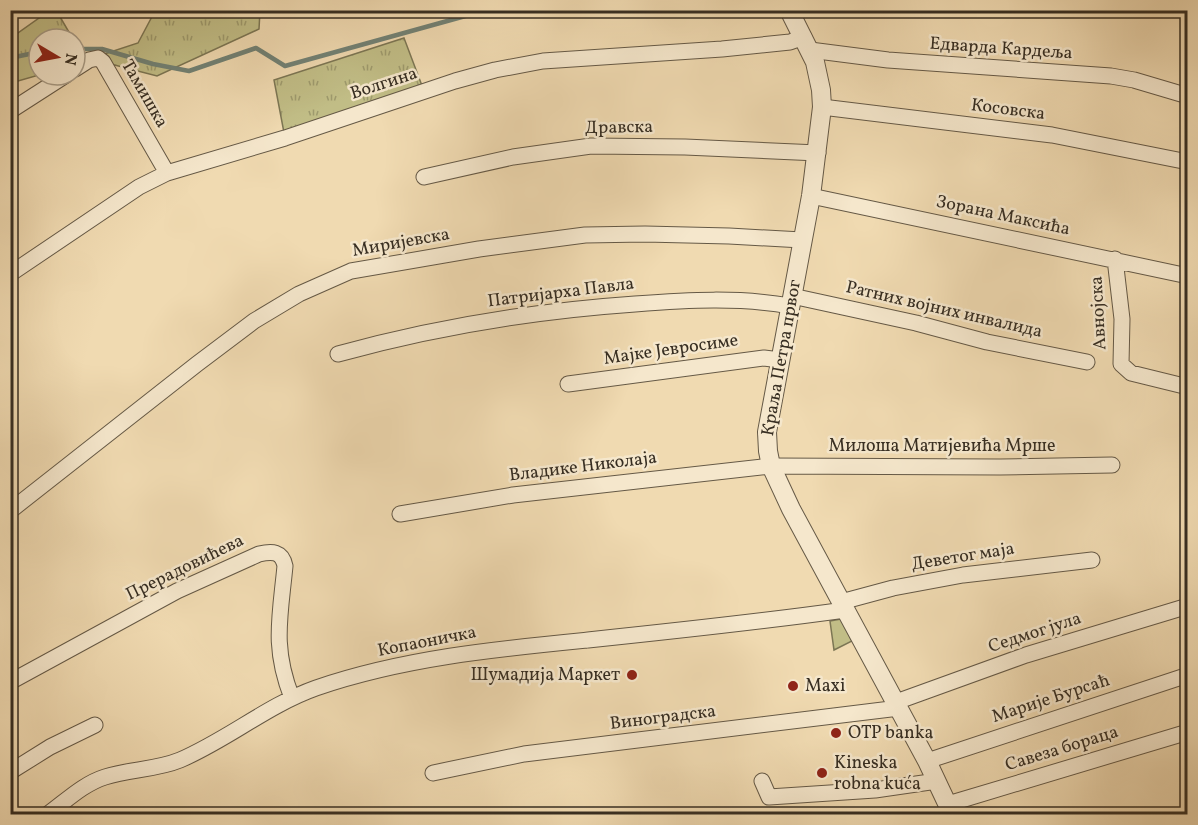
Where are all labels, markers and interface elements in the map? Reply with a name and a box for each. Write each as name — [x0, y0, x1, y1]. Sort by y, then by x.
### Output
north arrow — [27, 27, 87, 87]
street label: Едварда Кардеља — [929, 32, 1073, 66]
text: N — [58, 52, 82, 67]
street label: Тамишка — [114, 55, 174, 133]
street label: Волгина — [347, 61, 421, 107]
street label: Косовска — [970, 93, 1046, 127]
street label: Дравска — [585, 115, 653, 141]
street label: Зорана Максића — [934, 190, 1072, 242]
street label: Миријевска — [350, 222, 452, 264]
street label: Патријарха Павла — [486, 272, 636, 314]
street label: Ратних војних инвалида — [843, 275, 1045, 345]
street label: Авнојска — [1085, 275, 1113, 351]
street label: Краља Петра првог — [756, 278, 808, 438]
street label: Мајке Јевросиме — [602, 328, 740, 372]
street label: Милоша Матијевића Мрше — [828, 434, 1056, 459]
street label: Владике Николаја — [508, 446, 658, 488]
street label: Прерадовићева — [122, 529, 248, 607]
street label: Деветог маја — [910, 537, 1016, 577]
street label: Седмог јула — [985, 606, 1085, 660]
street label: Копаоничка — [375, 620, 479, 664]
place label: Шумадија Маркет — [471, 663, 620, 688]
marker: Шумадија Маркет — [625, 668, 639, 682]
street label: Марије Бурсаћ — [989, 668, 1113, 730]
place label: Maxi — [805, 674, 845, 699]
marker: Maxi — [786, 679, 800, 693]
street label: Виноградска — [609, 699, 717, 737]
street label: Савеза бораца — [1002, 720, 1122, 778]
place label: OTP banka — [848, 721, 933, 746]
marker: OTP banka — [829, 726, 843, 740]
place label: Kineska robna kuća — [834, 751, 921, 797]
marker: Kineska robna kuća — [815, 766, 829, 780]

